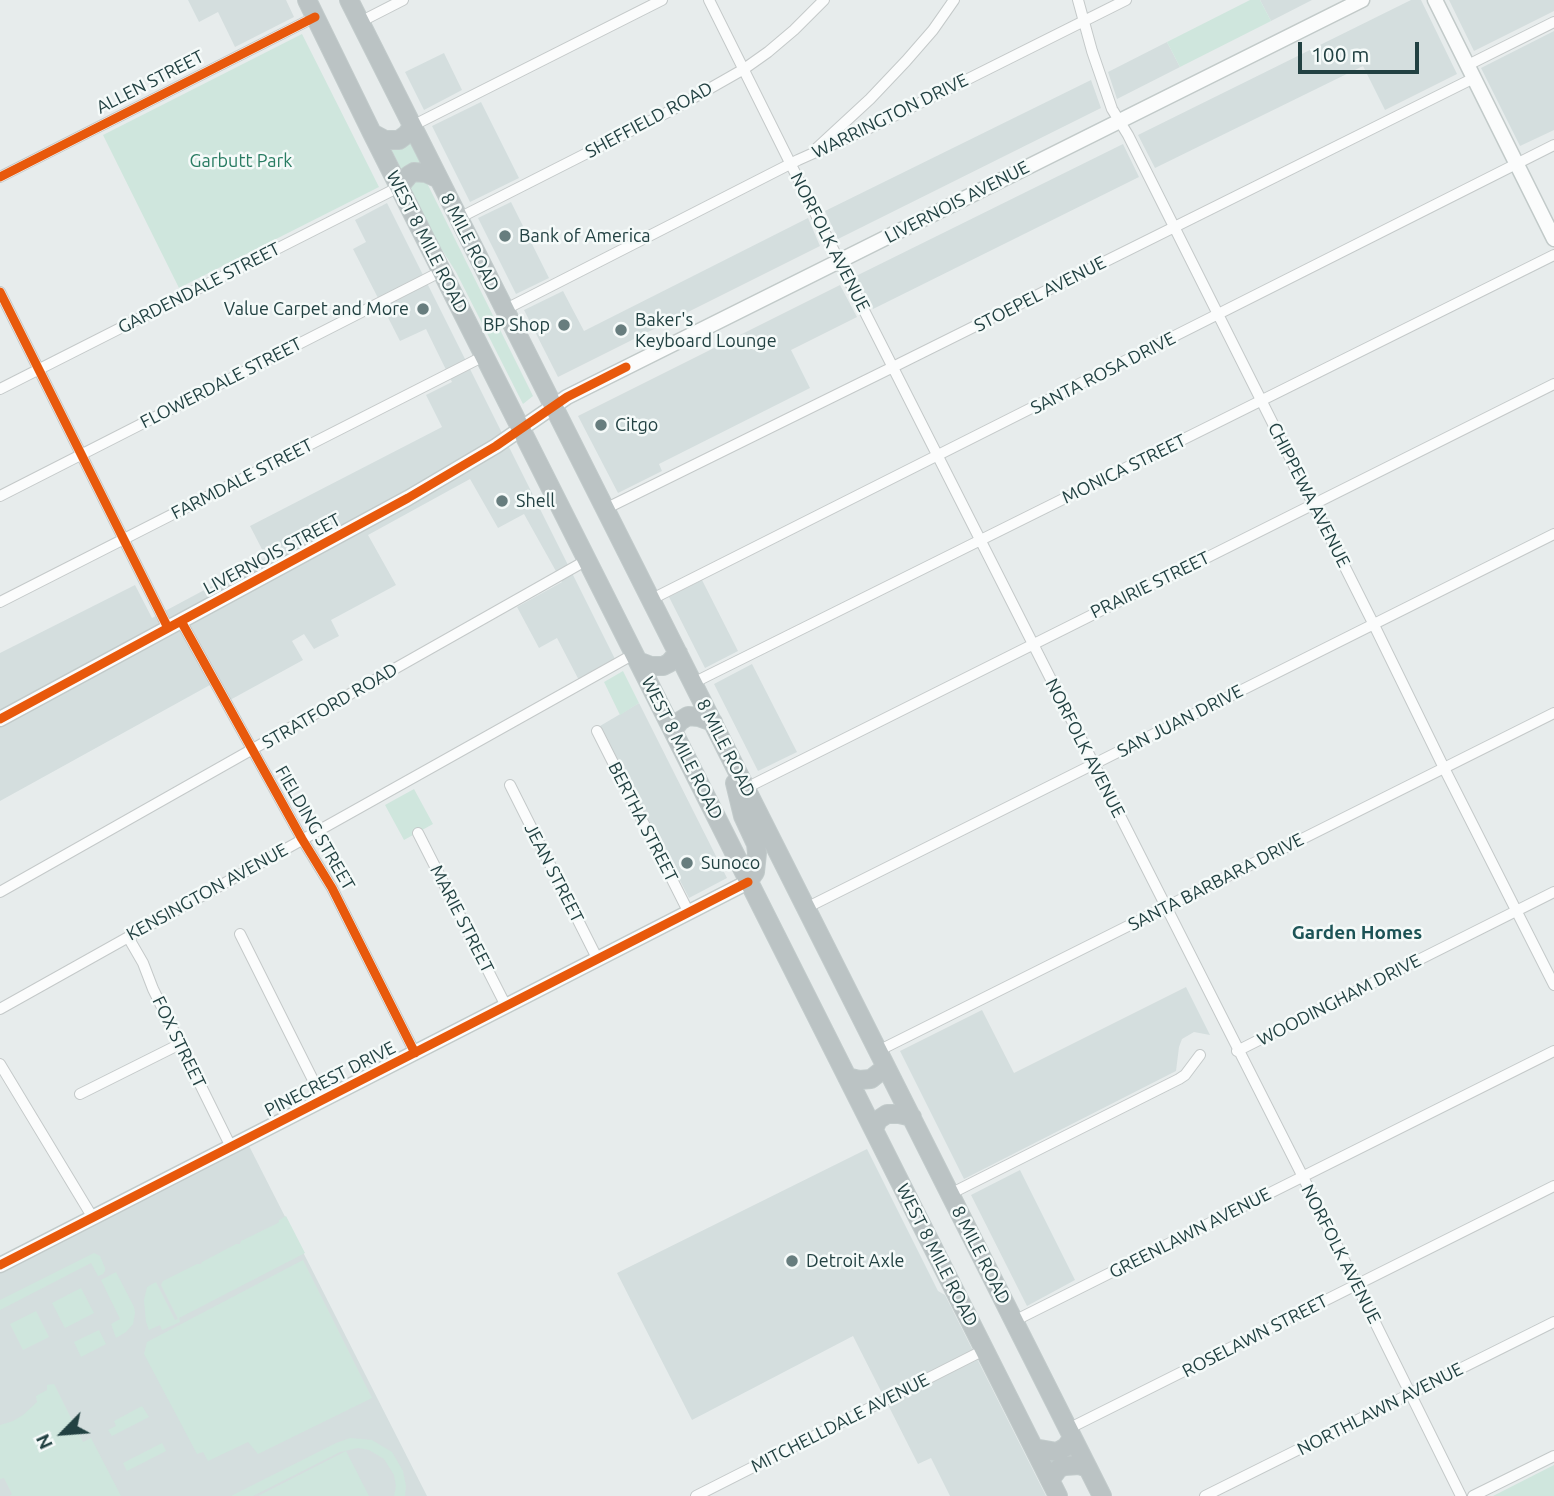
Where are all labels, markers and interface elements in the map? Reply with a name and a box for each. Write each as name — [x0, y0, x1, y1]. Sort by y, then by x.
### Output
scale bar — [1302, 28, 1423, 72]
text: 100 m — [1311, 42, 1369, 66]
street label: ALLEN STREET — [93, 46, 207, 118]
street label: WARRINGTON DRIVE — [809, 69, 971, 163]
street label: SHEFFIELD ROAD — [582, 77, 716, 163]
park label: Garbutt Park — [190, 150, 292, 172]
street label: LIVERNOIS AVENUE — [881, 156, 1033, 248]
street label: WEST 8 MILE ROAD — [382, 167, 472, 317]
street label: NORFOLK AVENUE — [786, 169, 874, 315]
street label: 8 MILE ROAD — [436, 189, 504, 295]
place label: Bank of America — [519, 225, 651, 247]
marker: Bank of America — [497, 228, 513, 244]
street label: GARDENDALE STREET — [114, 238, 284, 338]
street label: STOEPEL AVENUE — [971, 251, 1109, 337]
place label: Value Carpet and More — [224, 298, 409, 320]
marker: Value Carpet and More — [415, 301, 431, 317]
place label: Baker's Keyboard Lounge — [635, 309, 777, 352]
place label: BP Shop — [483, 314, 550, 336]
marker: BP Shop — [556, 317, 572, 333]
marker: Baker's Keyboard Lounge — [613, 322, 629, 338]
street label: SANTA ROSA DRIVE — [1027, 327, 1179, 419]
street label: FLOWERDALE STREET — [137, 333, 305, 433]
place label: Citgo — [615, 414, 658, 436]
marker: Citgo — [593, 417, 609, 433]
street label: CHIPPEWA AVENUE — [1263, 419, 1355, 571]
street label: MONICA STREET — [1059, 430, 1189, 508]
street label: FARMDALE STREET — [168, 434, 316, 524]
place label: Shell — [516, 490, 555, 512]
marker: Shell — [494, 493, 510, 509]
street label: LIVERNOIS STREET — [200, 509, 344, 599]
street label: PRAIRIE STREET — [1087, 547, 1213, 623]
street label: STRATFORD ROAD — [258, 658, 402, 754]
street label: WEST 8 MILE ROAD — [637, 673, 727, 823]
street label: NORFOLK AVENUE — [1041, 675, 1129, 821]
street label: SAN JUAN DRIVE — [1114, 680, 1246, 762]
street label: 8 MILE ROAD — [692, 695, 760, 801]
street label: BERTHA STREET — [603, 758, 683, 886]
street label: FIELDING STREET — [271, 762, 359, 894]
street label: JEAN STREET — [520, 820, 588, 926]
street label: SANTA BARBARA DRIVE — [1125, 828, 1307, 936]
street label: KENSINGTON AVENUE — [123, 839, 291, 945]
place label: Sunoco — [701, 852, 760, 874]
marker: Sunoco — [679, 855, 695, 871]
street label: MARIE STREET — [426, 861, 498, 977]
district label: Garden Homes — [1292, 922, 1422, 944]
street label: WOODINGHAM DRIVE — [1254, 949, 1424, 1051]
street label: FOX STREET — [148, 993, 210, 1091]
street label: PINECREST DRIVE — [261, 1037, 399, 1121]
street label: WEST 8 MILE ROAD — [892, 1180, 982, 1330]
street label: NORFOLK AVENUE — [1297, 1181, 1385, 1327]
street label: GREENLAWN AVENUE — [1106, 1183, 1274, 1283]
street label: 8 MILE ROAD — [947, 1202, 1015, 1308]
place label: Detroit Axle — [806, 1250, 905, 1272]
marker: Detroit Axle — [784, 1253, 800, 1269]
street label: ROSELAWN STREET — [1179, 1290, 1331, 1382]
street label: NORTHLAWN AVENUE — [1294, 1358, 1466, 1460]
street label: MITCHELLDALE AVENUE — [747, 1369, 933, 1477]
north arrow — [28, 1398, 98, 1468]
text: N — [31, 1431, 57, 1453]

